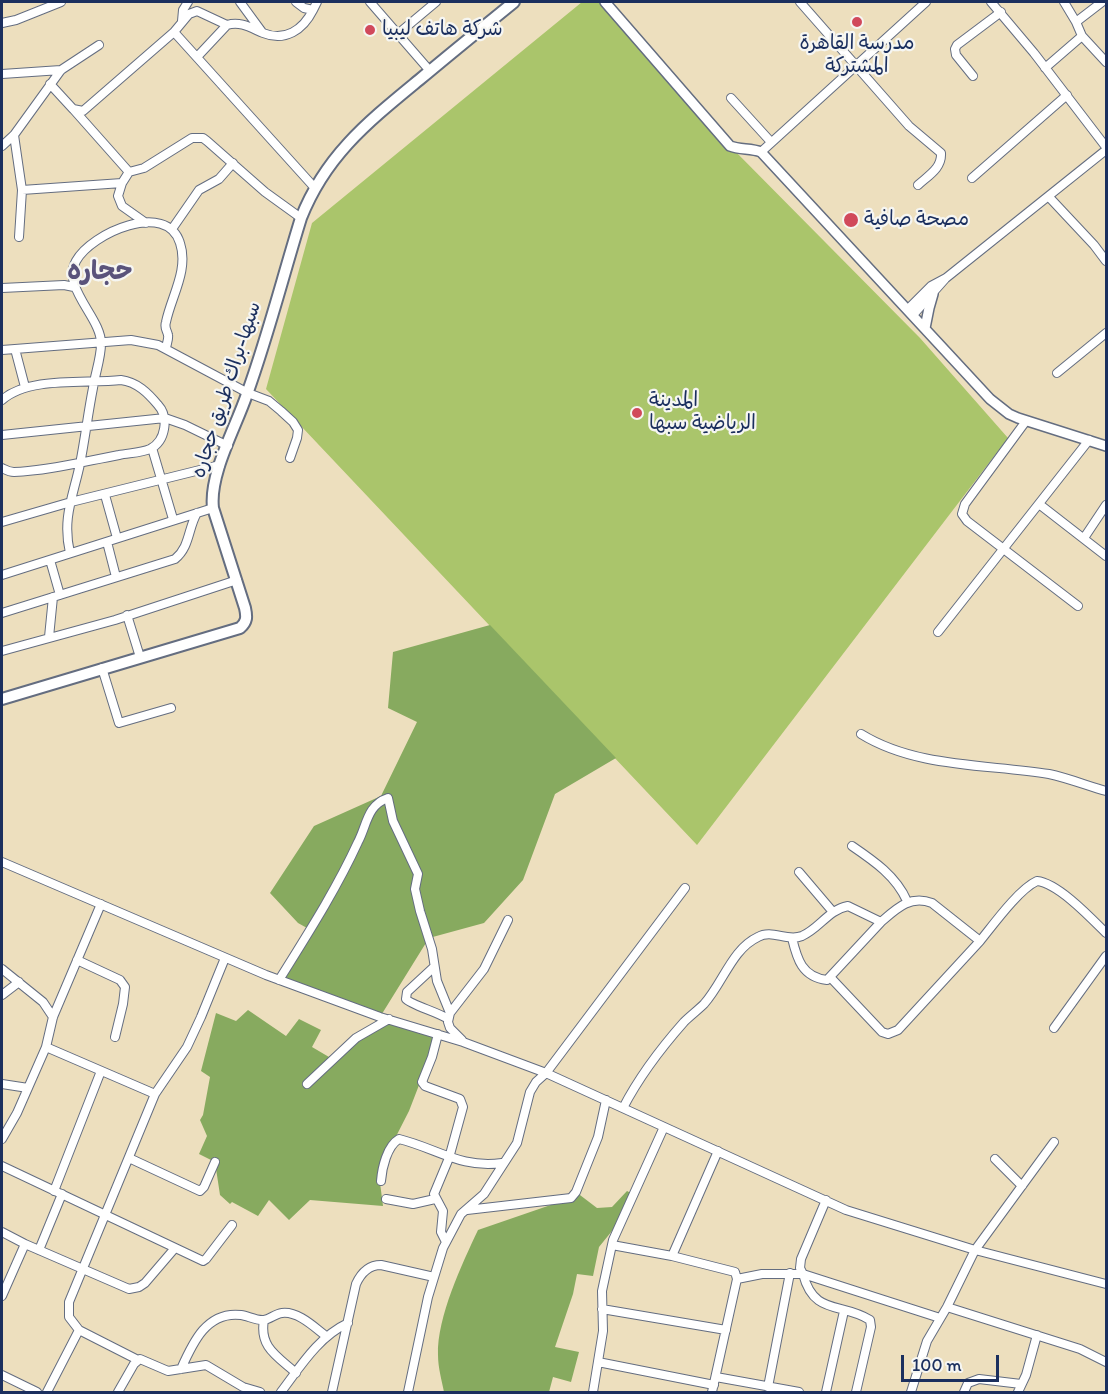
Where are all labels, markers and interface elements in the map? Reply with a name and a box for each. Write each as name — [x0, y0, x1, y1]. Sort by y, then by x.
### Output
marker: مدرسة القاهرة المشتركة — [850, 15, 864, 29]
place label: شركة هاتف ليبيا — [382, 18, 503, 42]
marker: شركة هاتف ليبيا — [363, 23, 377, 37]
place label: مدرسة القاهرة المشتركة — [799, 32, 915, 79]
place label: مصحة صافية — [864, 208, 969, 232]
marker: مصحة صافية — [842, 211, 860, 229]
district label: حجاره — [67, 256, 133, 288]
street label: سبها-براك طريق حجاره — [187, 299, 267, 481]
place label: المدينة الرياضية سبها — [649, 389, 756, 436]
marker: المدينة الرياضية سبها — [630, 406, 644, 420]
scale bar — [904, 1343, 1002, 1381]
text: 100 m — [912, 1354, 962, 1376]

